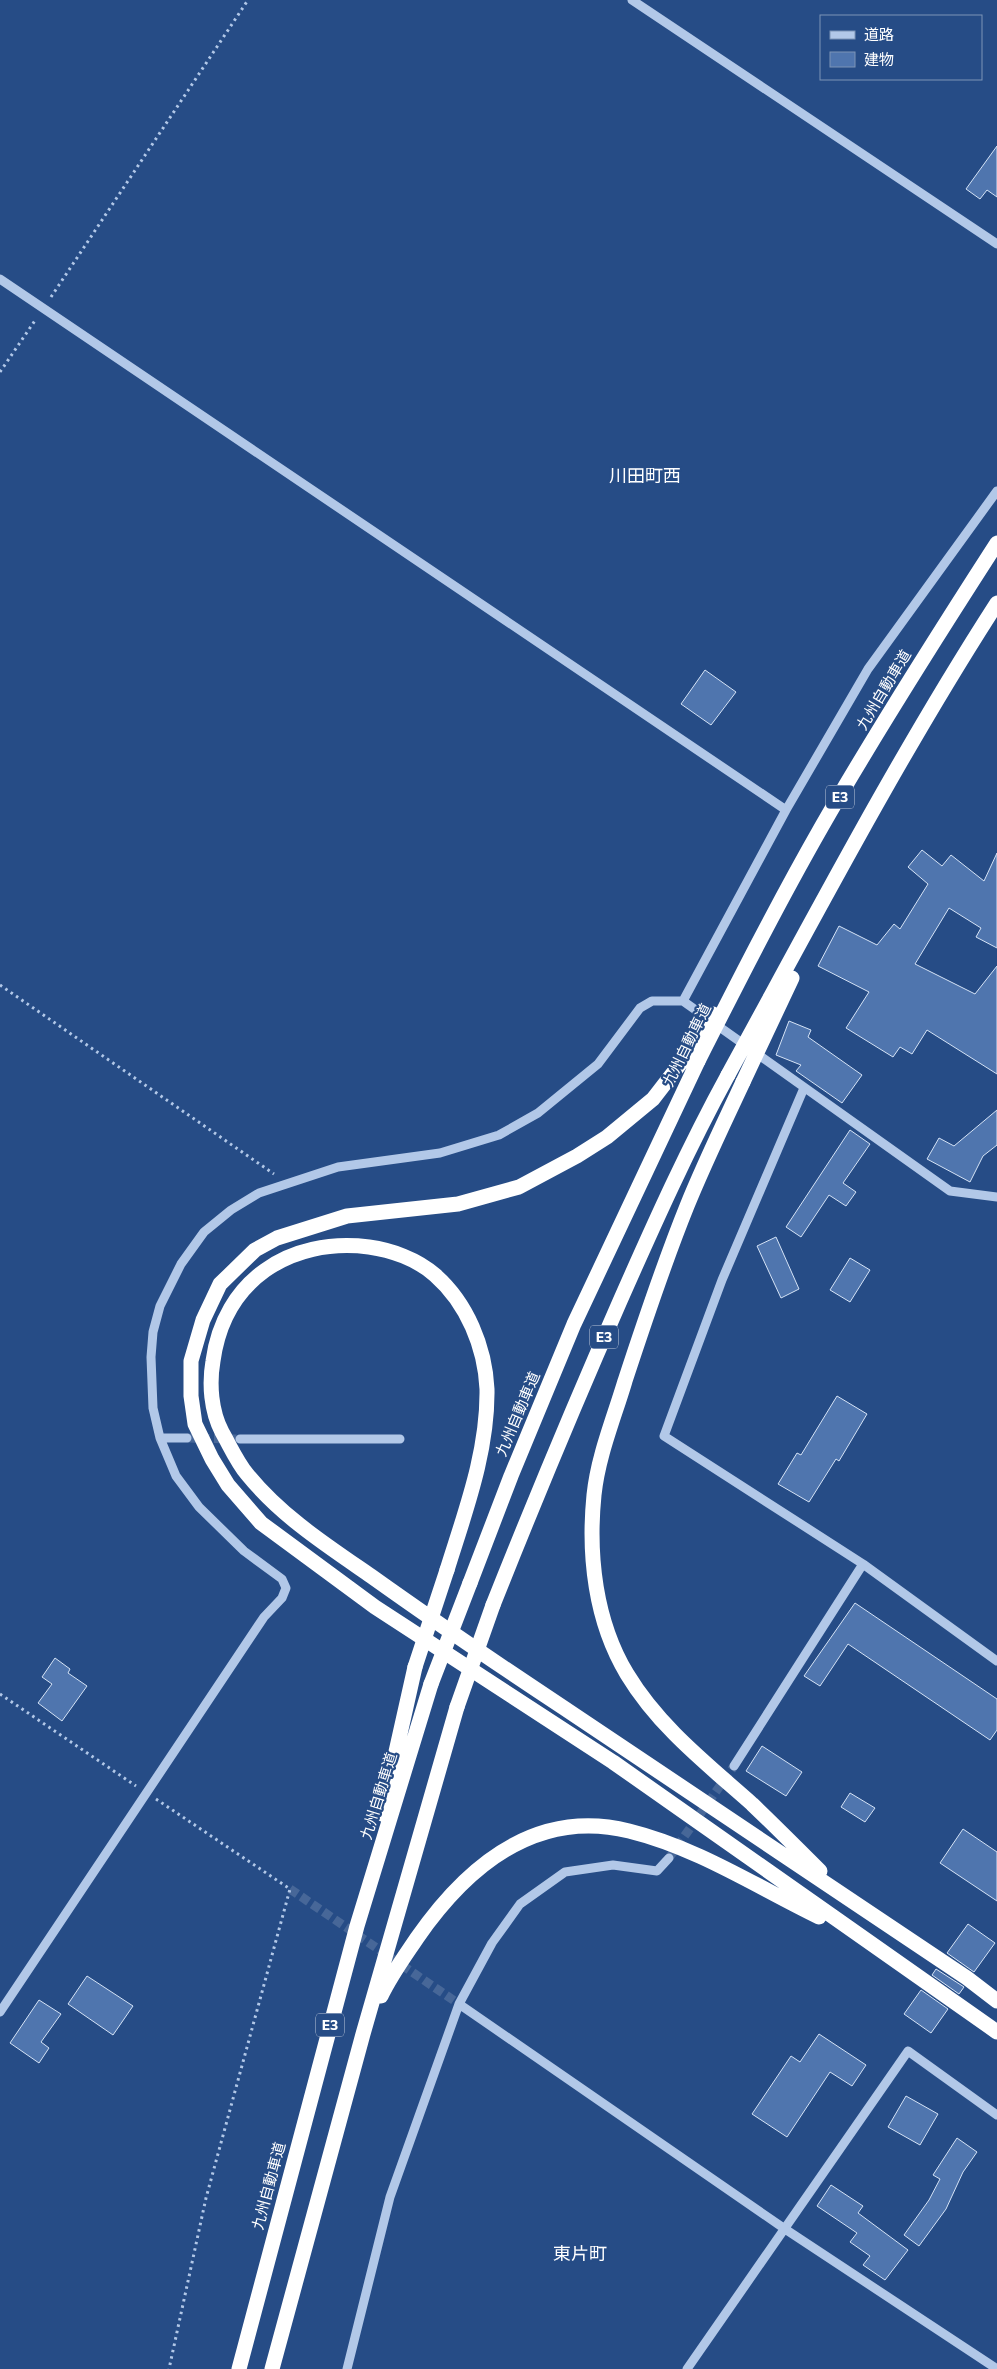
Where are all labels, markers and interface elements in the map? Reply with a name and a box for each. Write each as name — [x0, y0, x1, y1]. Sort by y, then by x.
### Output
legend — [820, 15, 982, 80]
text: 道路 — [864, 25, 894, 43]
text: 建物 — [864, 50, 894, 68]
district label: 川田町西 — [609, 464, 681, 486]
street label: 九州自動車道 — [852, 646, 914, 733]
road number: E3 — [826, 786, 854, 809]
street label: 九州自動車道 — [658, 1000, 714, 1089]
road number: E3 — [590, 1325, 618, 1348]
street label: 九州自動車道 — [491, 1369, 543, 1459]
street label: 九州自動車道 — [356, 1750, 400, 1841]
road number: E3 — [316, 2014, 344, 2036]
street label: 九州自動車道 — [248, 2140, 288, 2232]
district label: 東片町 — [553, 2242, 607, 2264]

